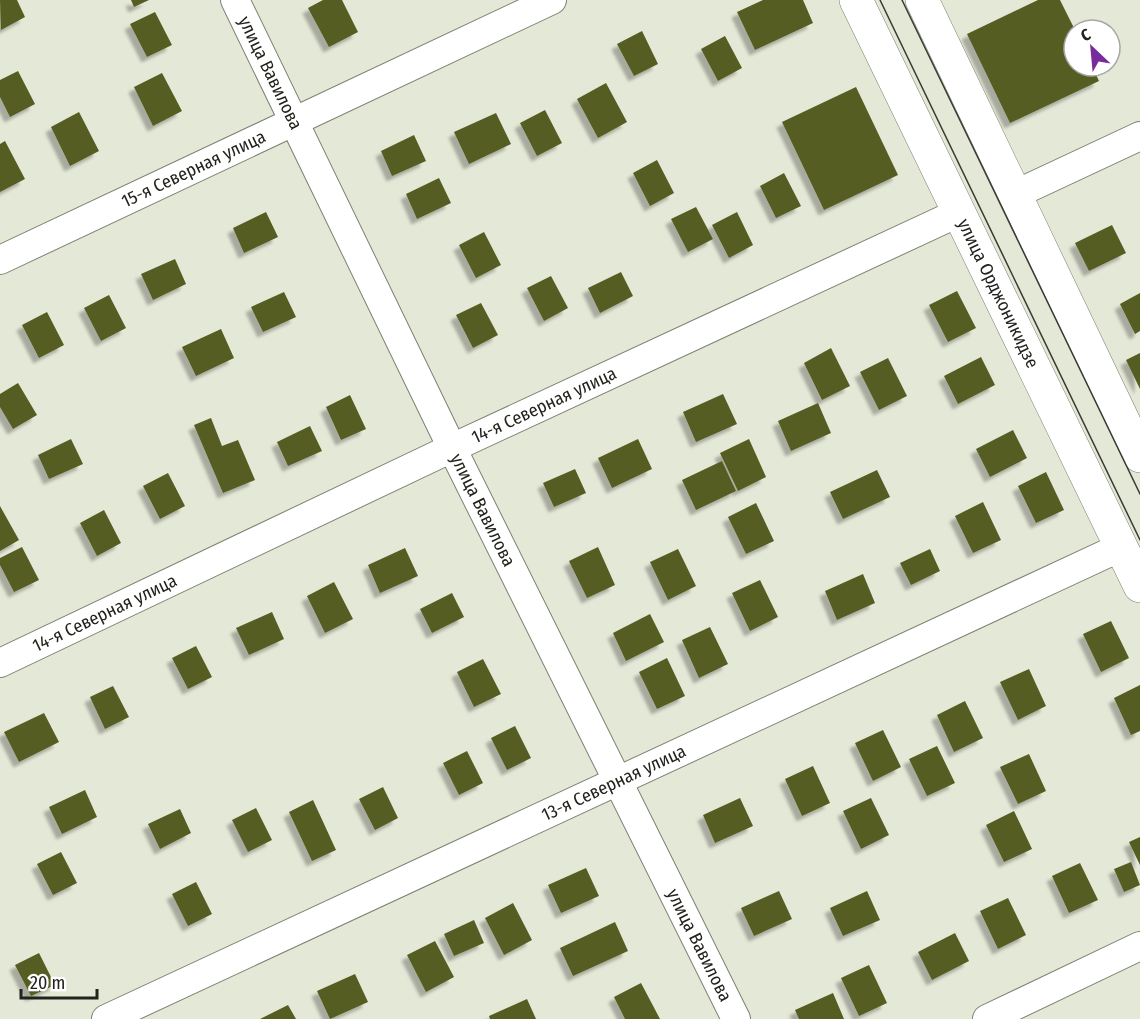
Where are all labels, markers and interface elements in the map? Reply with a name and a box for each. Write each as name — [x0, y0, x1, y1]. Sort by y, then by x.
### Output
street label: улица Вавилова — [234, 13, 307, 133]
north arrow — [1062, 18, 1122, 78]
text: С — [1078, 24, 1094, 45]
street label: 15-я Северная улица — [118, 125, 269, 212]
street label: улица Орджоникидзе — [953, 215, 1044, 372]
street label: 14-я Северная улица — [468, 362, 620, 448]
street label: улица Вавилова — [446, 450, 520, 570]
street label: 14-я Северная улица — [29, 569, 181, 657]
street label: 13-я Северная улица — [538, 740, 690, 826]
street label: улица Вавилова — [662, 885, 737, 1005]
scale bar — [21, 962, 98, 1000]
text: 20 m — [30, 972, 65, 994]

